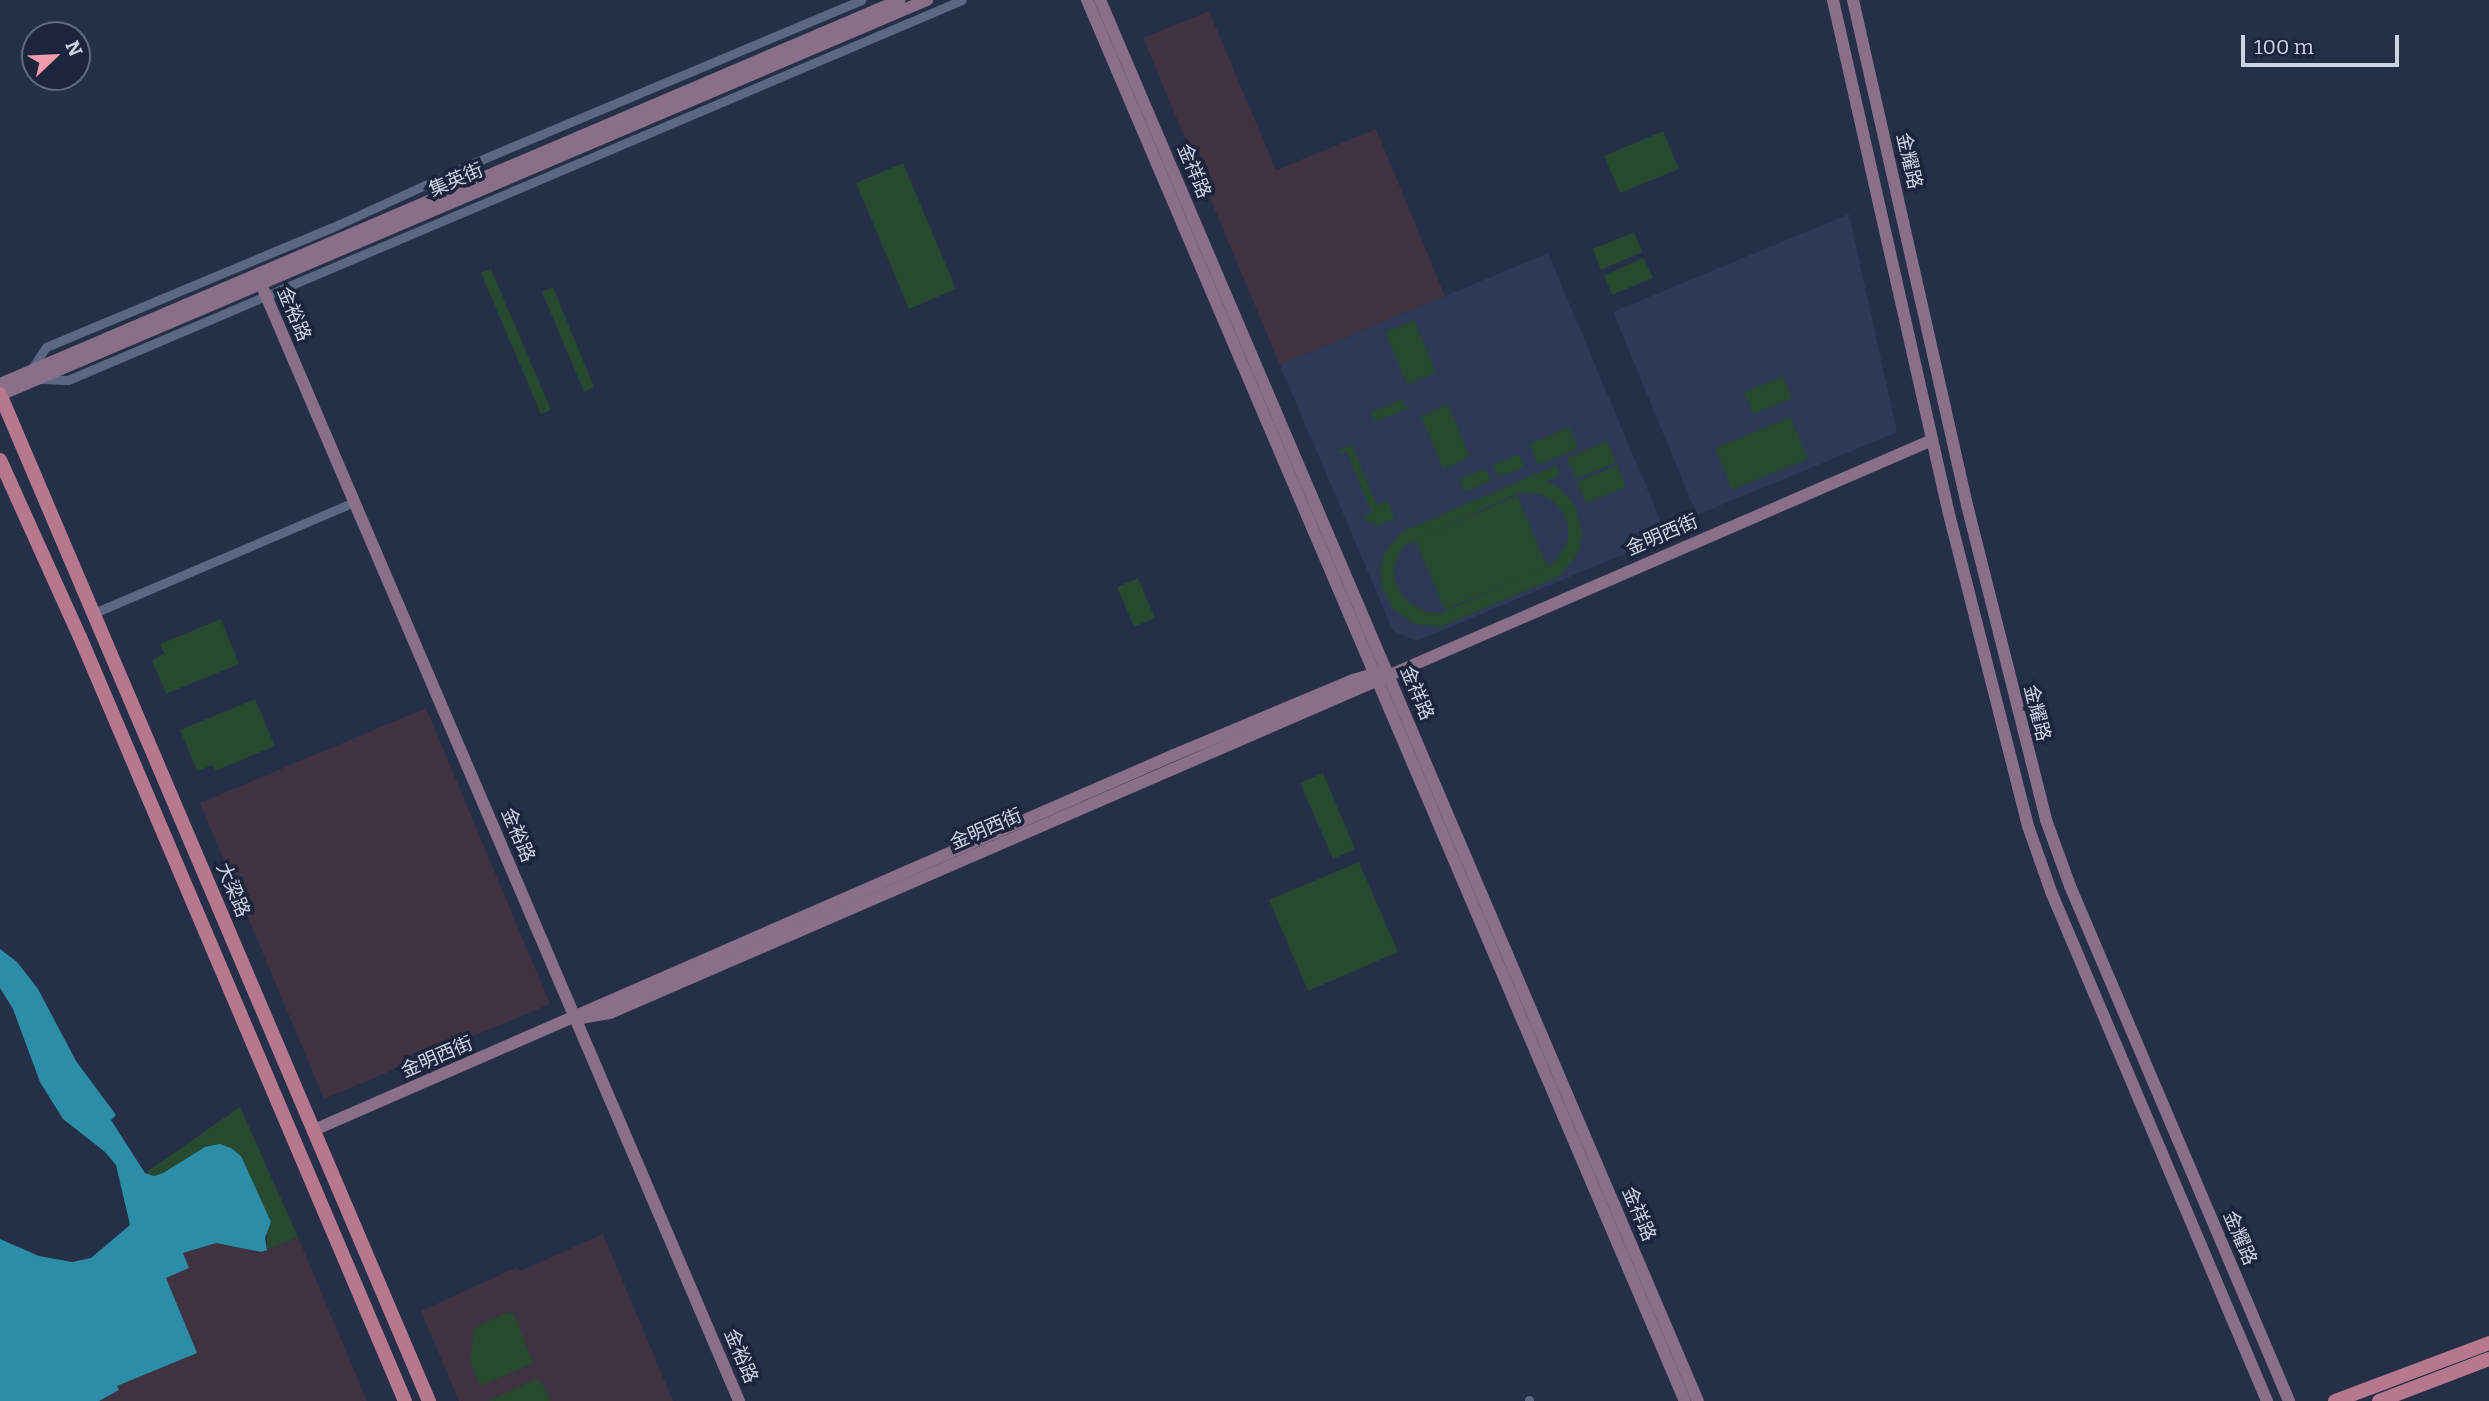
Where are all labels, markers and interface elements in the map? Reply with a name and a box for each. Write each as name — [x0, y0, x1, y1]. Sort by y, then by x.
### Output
north arrow — [21, 21, 91, 91]
scale bar — [2244, 21, 2402, 65]
text: 100 m — [2254, 34, 2314, 60]
text: N — [60, 37, 87, 60]
street label: 金耀路 — [1891, 131, 1927, 191]
street label: 金祥路 — [1172, 140, 1216, 202]
street label: 集英街 — [425, 158, 487, 202]
street label: 金裕路 — [272, 283, 316, 345]
street label: 金明西街 — [1623, 510, 1701, 560]
street label: 金祥路 — [1395, 662, 1439, 724]
street label: 金耀路 — [2019, 683, 2055, 743]
street label: 金裕路 — [496, 804, 540, 866]
street label: 金明西街 — [947, 804, 1025, 854]
street label: 大梁路 — [211, 859, 255, 921]
street label: 金明西街 — [398, 1032, 476, 1082]
street label: 金祥路 — [1617, 1183, 1661, 1245]
street label: 金耀路 — [2218, 1207, 2262, 1269]
street label: 金裕路 — [719, 1325, 763, 1387]

